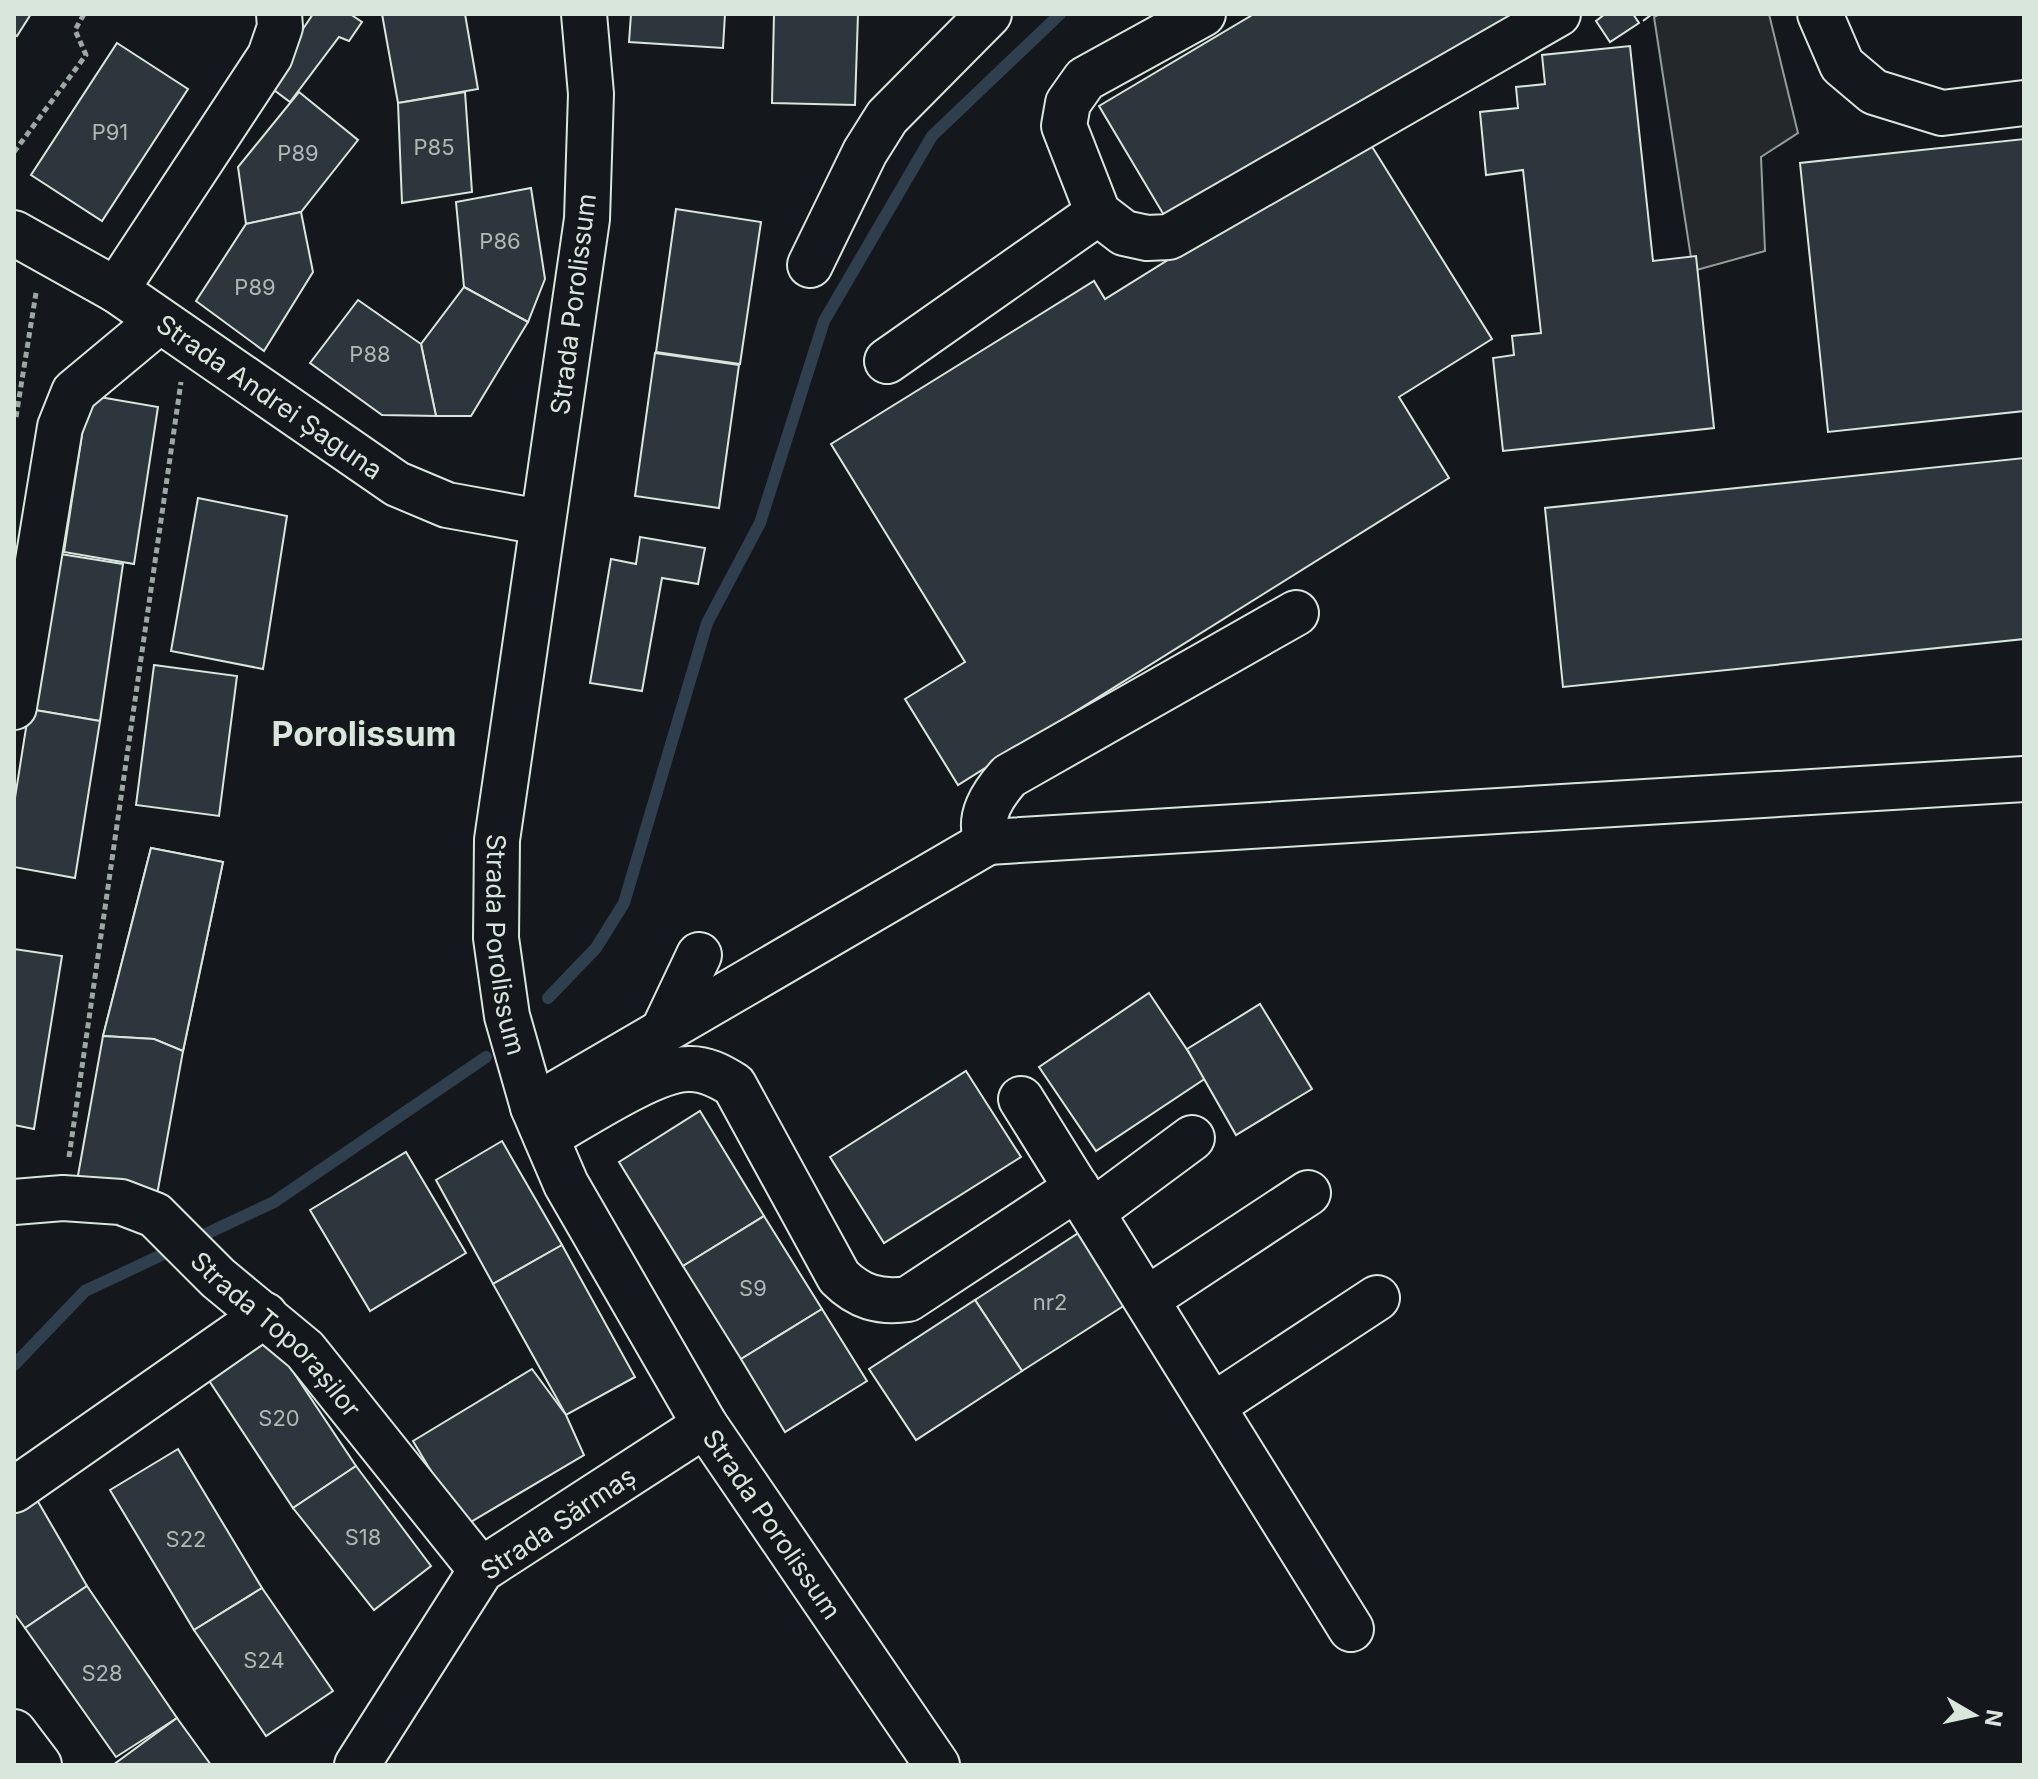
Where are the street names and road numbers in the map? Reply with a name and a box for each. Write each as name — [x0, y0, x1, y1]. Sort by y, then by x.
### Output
street label: Strada Porolissum — [544, 192, 602, 416]
street label: Strada Andrei Șaguna — [151, 308, 389, 485]
street label: Strada Porolissum — [481, 834, 533, 1058]
street label: Strada Toporașilor — [185, 1245, 368, 1423]
street label: Strada Porolissum — [697, 1423, 848, 1625]
street label: Strada Sărmaș — [475, 1460, 641, 1586]

